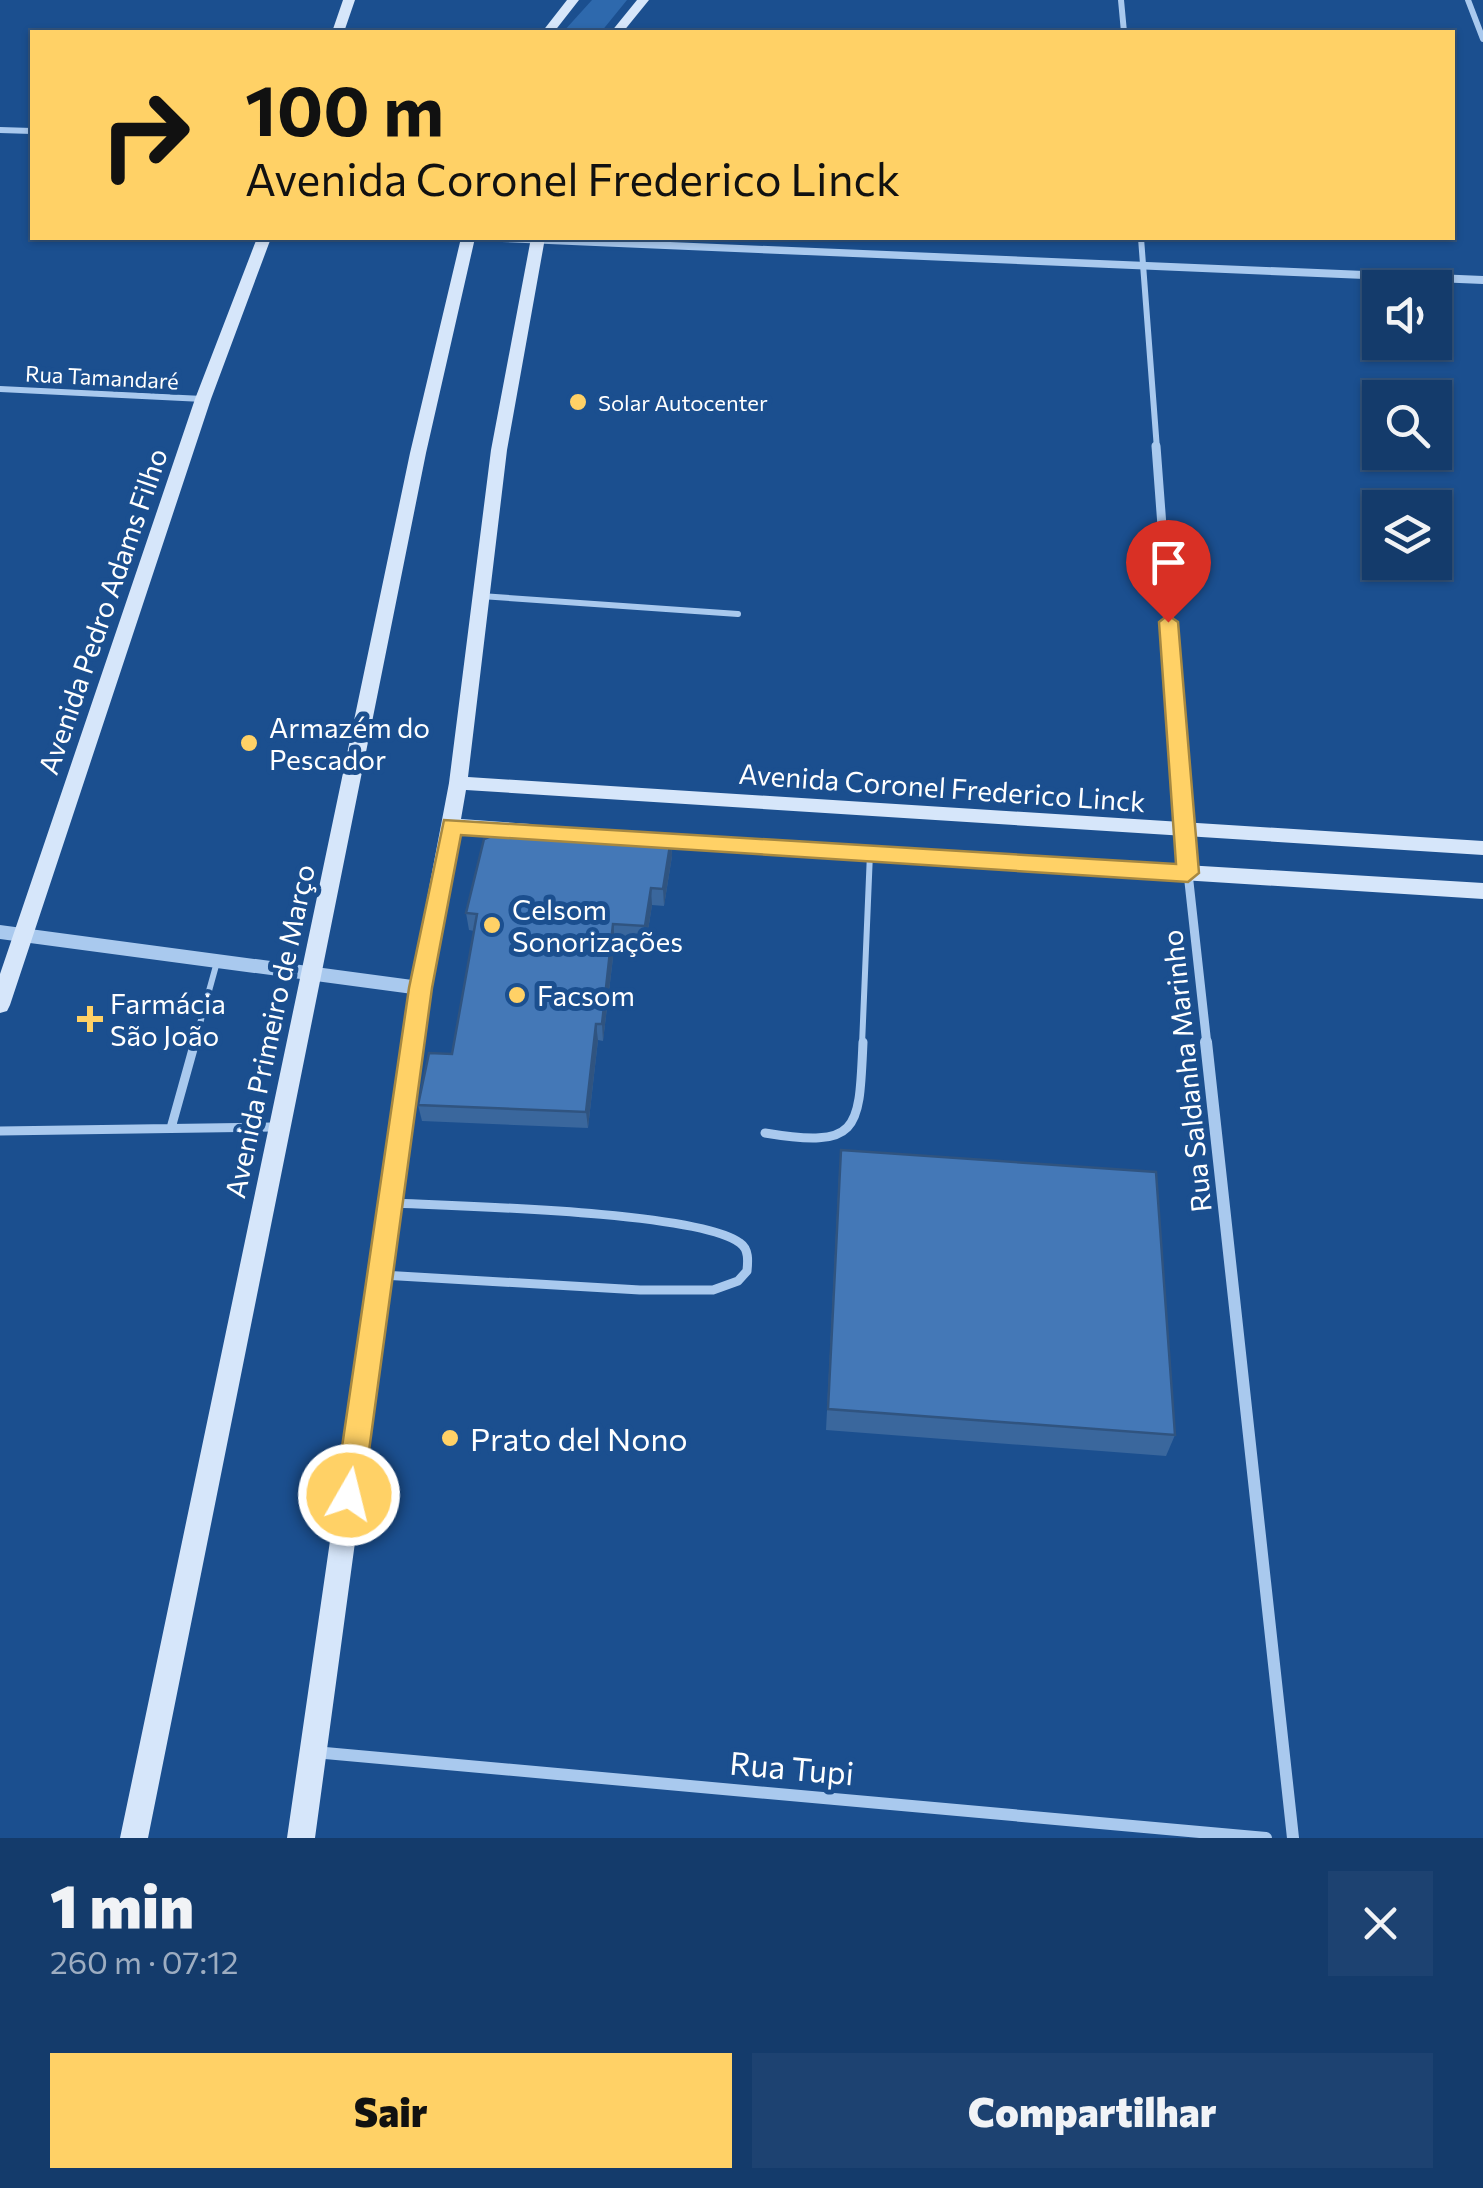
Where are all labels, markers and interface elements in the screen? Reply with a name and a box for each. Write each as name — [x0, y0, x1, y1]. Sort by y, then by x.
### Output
text: 100 m — [245, 65, 444, 150]
icon: right — [80, 70, 210, 200]
text: Avenida Coronel Frederico Linck — [245, 150, 900, 205]
map controls — [1362, 270, 1452, 580]
button: sound — [1362, 270, 1452, 360]
street label: Rua Tamandaré — [24, 359, 180, 395]
button: search — [1362, 380, 1452, 470]
place label: Solar Autocenter — [598, 389, 768, 416]
marker: Solar Autocenter — [567, 391, 589, 413]
street label: Avenida Pedro Adams Filho — [30, 444, 174, 778]
button: layers — [1362, 490, 1452, 580]
pin — [1126, 520, 1211, 623]
icon: arrive — [1141, 535, 1196, 590]
place label: Armazém do Pescador — [269, 710, 430, 776]
marker: Armazém do Pescador — [238, 732, 260, 754]
street label: Avenida Coronel Frederico Linck — [738, 756, 1146, 818]
street label: Avenida Primeiro de Março — [217, 861, 321, 1201]
place label: Celsom Sonorizações — [512, 892, 683, 958]
marker: Celsom Sonorizações — [481, 914, 503, 936]
street label: Rua Saldanha Marinho — [1154, 928, 1218, 1214]
place label: Facsom — [537, 978, 635, 1012]
marker: Facsom — [506, 984, 528, 1006]
place label: Farmácia São João — [110, 986, 226, 1052]
marker: Farmácia São João — [79, 1008, 101, 1030]
place label: Prato del Nono — [470, 1418, 688, 1458]
marker: Prato del Nono — [439, 1427, 461, 1449]
position arrow — [297, 1443, 401, 1547]
street label: Rua Tupi — [728, 1742, 856, 1792]
text: 1 min — [50, 1867, 194, 1940]
button: close — [1328, 1871, 1433, 1976]
text: 260 m · 07:12 — [50, 1941, 238, 1981]
button: Sair — [50, 2053, 732, 2168]
button: Compartilhar — [752, 2053, 1433, 2168]

